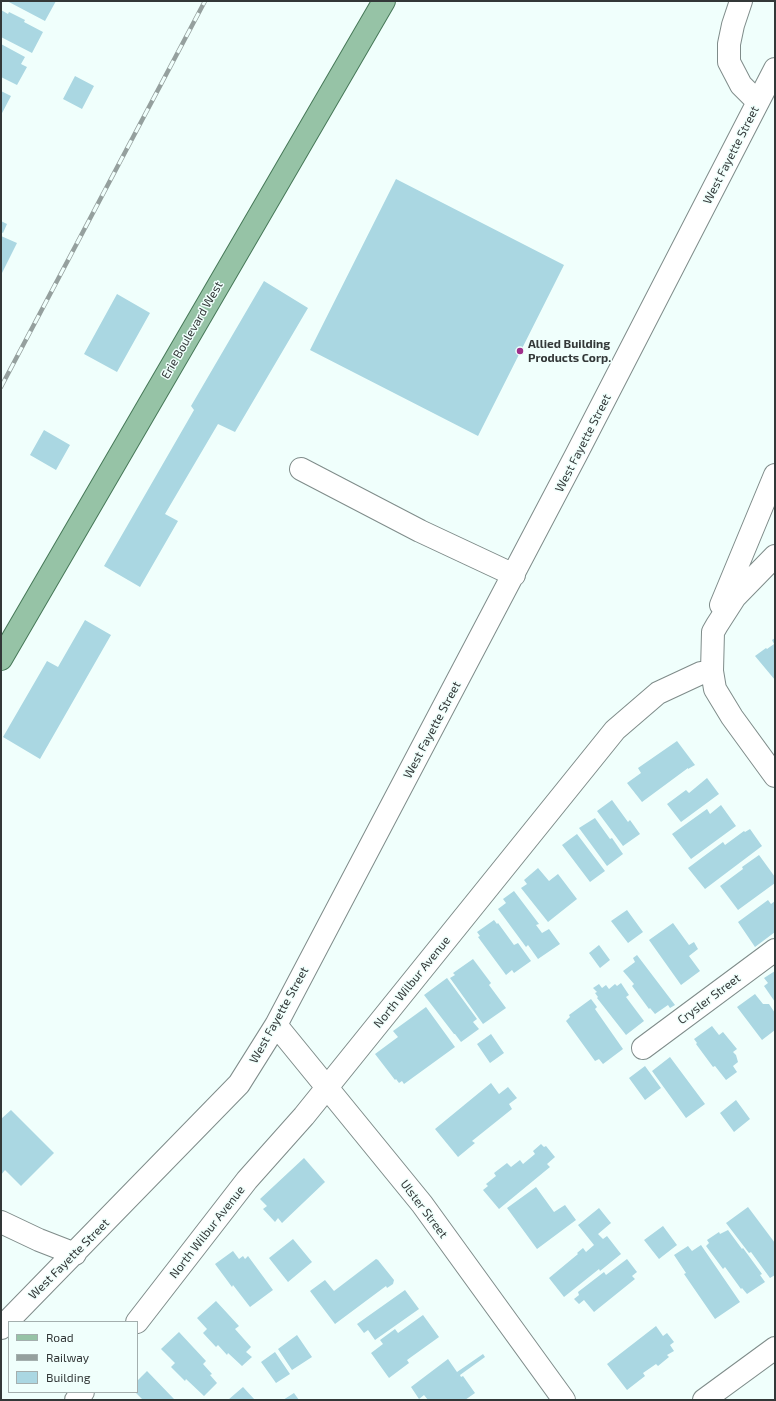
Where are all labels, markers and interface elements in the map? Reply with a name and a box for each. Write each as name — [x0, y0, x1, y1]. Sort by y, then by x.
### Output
street label: West Fayette Street — [700, 104, 762, 206]
street label: Erie Boulevard West — [158, 279, 226, 381]
place label: Allied Building Products Corp. — [528, 337, 611, 365]
marker: Allied Building Products Corp. — [515, 346, 525, 356]
street label: West Fayette Street — [552, 392, 614, 494]
street label: West Fayette Street — [400, 679, 464, 781]
street label: North Wilbur Avenue — [371, 933, 453, 1031]
street label: West Fayette Street — [247, 964, 311, 1066]
street label: Crysler Street — [675, 971, 743, 1027]
street label: Ulster Street — [397, 1177, 451, 1241]
street label: North Wilbur Avenue — [166, 1183, 248, 1281]
street label: West Fayette Street — [26, 1216, 112, 1302]
legend — [8, 1321, 138, 1393]
text: Road — [46, 1330, 74, 1344]
text: Railway — [46, 1350, 89, 1364]
text: Building — [46, 1370, 90, 1384]

